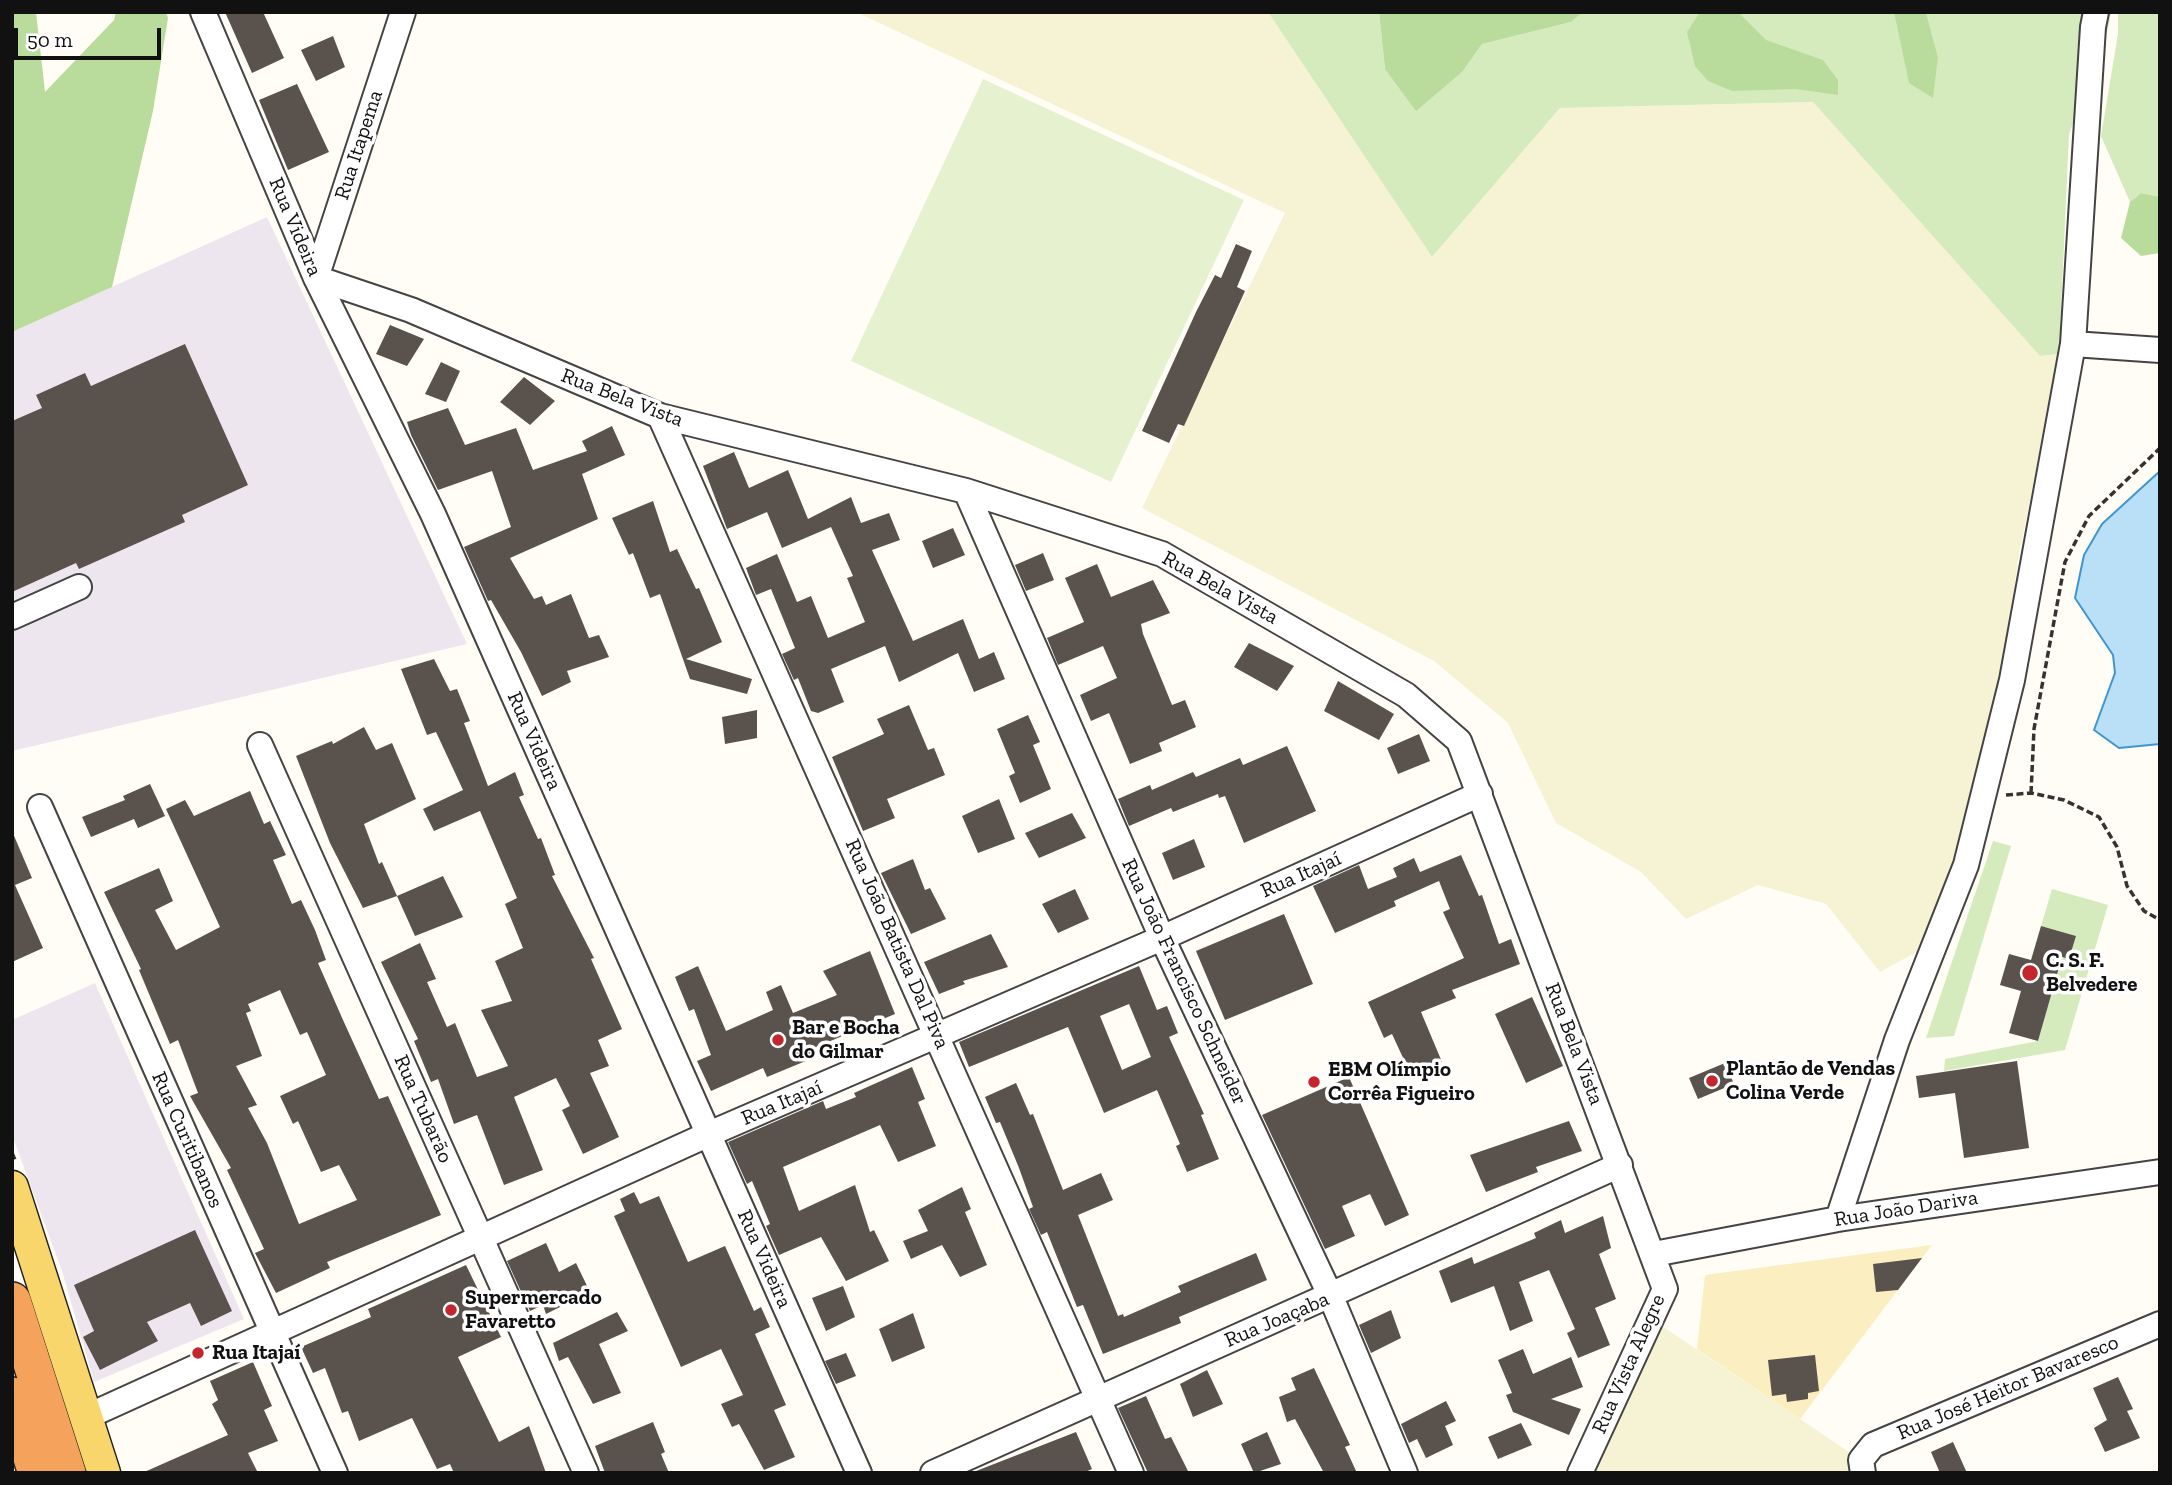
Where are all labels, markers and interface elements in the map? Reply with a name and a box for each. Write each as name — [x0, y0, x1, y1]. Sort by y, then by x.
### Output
scale bar — [18, 14, 164, 58]
text: 50 m — [27, 27, 73, 52]
street label: Rua Itapema — [329, 87, 389, 203]
street label: Rua Videira — [263, 174, 327, 280]
street label: Rua Bela Vista — [557, 363, 687, 433]
street label: Rua Bela Vista — [1158, 546, 1282, 630]
street label: Rua Videira — [501, 688, 567, 794]
street label: Rua João Batista Dal Piva — [839, 835, 955, 1053]
street label: Rua Itajaí — [1257, 846, 1345, 904]
street label: Rua João Francisco Schneider — [1116, 855, 1252, 1109]
place label: C. S. F. Belvedere — [2046, 948, 2137, 998]
marker: C. S. F. Belvedere — [2020, 963, 2040, 983]
street label: Rua Bela Vista — [1539, 979, 1609, 1109]
place label: Bar e Bocha do Gilmar — [792, 1015, 900, 1065]
marker: Bar e Bocha do Gilmar — [770, 1032, 786, 1048]
street label: Rua Tubarão — [388, 1051, 458, 1167]
place label: Plantão de Vendas Colina Verde — [1726, 1056, 1895, 1106]
place label: EBM Olímpio Corrêa Figueiro — [1328, 1057, 1475, 1107]
street label: Rua Curitibanos — [146, 1068, 228, 1212]
marker: Plantão de Vendas Colina Verde — [1704, 1073, 1720, 1089]
marker: EBM Olímpio Corrêa Figueiro — [1306, 1074, 1322, 1090]
street label: Rua Itajaí — [738, 1075, 826, 1131]
street label: Rua João Dariva — [1832, 1185, 1980, 1233]
street label: Rua Videira — [731, 1206, 797, 1312]
place label: Supermercado Favaretto — [465, 1285, 602, 1335]
street label: Rua Joaçaba — [1221, 1287, 1333, 1353]
street label: Rua Vista Alegre — [1587, 1290, 1671, 1438]
marker: Supermercado Favaretto — [443, 1302, 459, 1318]
street label: Rua José Heitor Bavaresco — [1893, 1330, 2123, 1446]
place label: Rua Itajaí — [212, 1340, 301, 1366]
marker: Rua Itajaí — [190, 1345, 206, 1361]

